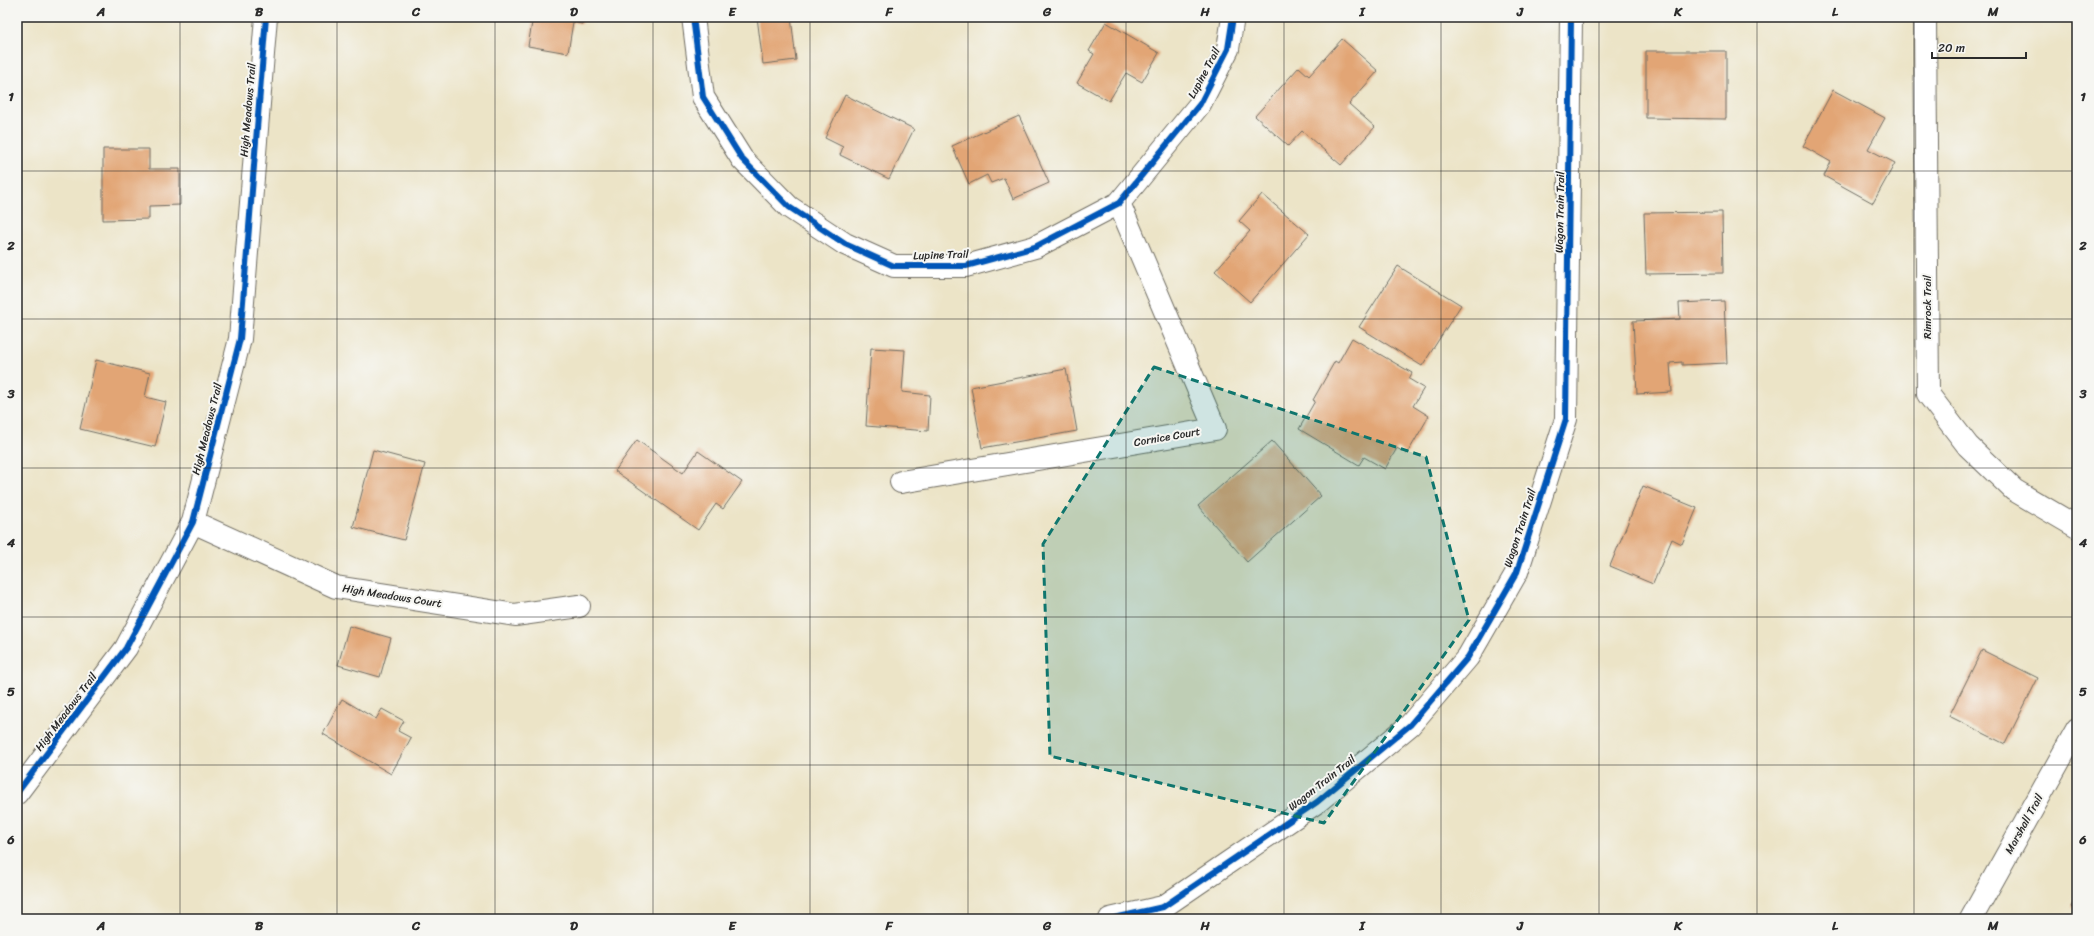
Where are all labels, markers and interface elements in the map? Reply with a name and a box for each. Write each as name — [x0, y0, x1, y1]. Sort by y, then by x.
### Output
text: A — [96, 0, 105, 23]
text: B — [255, 0, 264, 23]
text: C — [411, 0, 421, 23]
text: D — [570, 0, 578, 23]
text: E — [728, 0, 737, 23]
text: F — [884, 0, 893, 23]
text: G — [1042, 0, 1052, 23]
text: H — [1199, 0, 1210, 23]
text: I — [1358, 0, 1366, 23]
text: J — [1516, 0, 1524, 23]
text: K — [1673, 0, 1683, 23]
text: L — [1832, 0, 1839, 23]
text: M — [1987, 0, 1999, 23]
scale bar — [1932, 34, 2026, 60]
text: 20 m — [1938, 37, 1965, 59]
street label: Lupine Trail — [1183, 43, 1226, 102]
street label: High Meadows Trail — [234, 61, 262, 158]
text: 1 — [8, 85, 14, 108]
text: 1 — [2080, 85, 2086, 108]
street label: Wagon Train Trail — [1550, 170, 1570, 253]
text: 2 — [6, 234, 15, 257]
text: 2 — [2078, 234, 2087, 257]
street label: Lupine Trail — [913, 245, 970, 265]
street label: Rimrock Trail — [1918, 274, 1937, 339]
street label: High Meadows Trail — [186, 380, 228, 477]
text: 3 — [6, 382, 15, 405]
text: 3 — [2078, 382, 2087, 405]
street label: Cornice Court — [1132, 422, 1202, 452]
street label: Wagon Train Trail — [1498, 485, 1542, 570]
text: 4 — [6, 531, 16, 554]
text: 4 — [2078, 531, 2088, 554]
street label: High Meadows Court — [341, 579, 443, 613]
street label: High Meadows Trail — [30, 668, 102, 755]
text: 5 — [7, 680, 15, 703]
text: 5 — [2079, 680, 2087, 703]
street label: Wagon Train Trail — [1284, 750, 1361, 816]
street label: Marshall Trail — [2000, 790, 2049, 858]
text: 6 — [6, 828, 15, 851]
text: 6 — [2078, 828, 2087, 851]
text: A — [96, 914, 105, 936]
text: B — [255, 914, 264, 936]
text: C — [411, 914, 421, 936]
text: D — [570, 914, 578, 936]
text: E — [728, 914, 737, 936]
text: F — [884, 914, 893, 936]
text: G — [1042, 914, 1052, 936]
text: H — [1199, 914, 1210, 936]
text: I — [1358, 914, 1366, 936]
text: J — [1516, 914, 1524, 936]
text: K — [1673, 914, 1683, 936]
text: L — [1832, 914, 1839, 936]
text: M — [1987, 914, 1999, 936]

